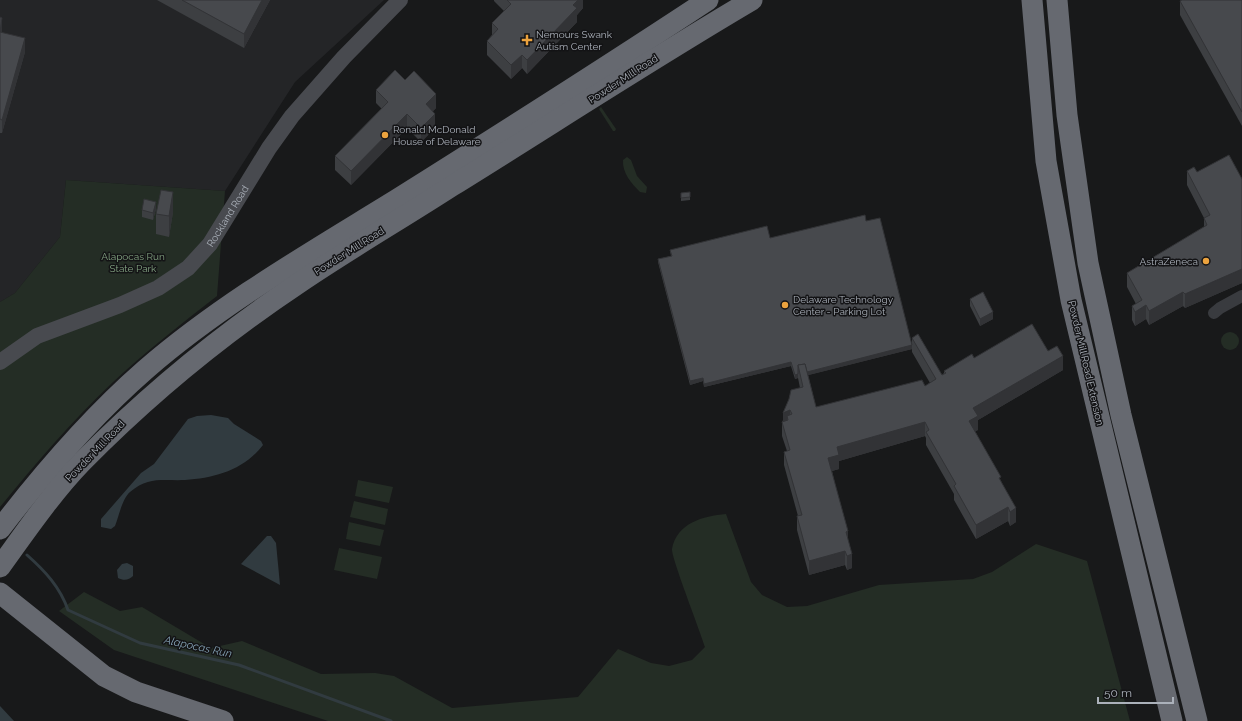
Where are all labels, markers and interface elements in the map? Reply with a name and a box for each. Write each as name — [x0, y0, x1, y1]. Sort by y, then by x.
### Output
place label: Nemours Swank Autism Center — [536, 29, 613, 52]
marker: Nemours Swank Autism Center — [521, 34, 533, 46]
street label: Powder Mill Road — [586, 52, 660, 106]
place label: Ronald McDonald House of Delaware — [393, 124, 481, 147]
marker: Ronald McDonald House of Delaware — [380, 130, 390, 140]
street label: Rockland Road — [204, 183, 250, 249]
street label: Powder Mill Road — [312, 225, 386, 277]
park label: Alapocas Run State Park — [101, 251, 165, 274]
place label: AstraZeneca — [1140, 256, 1198, 267]
marker: AstraZeneca — [1201, 256, 1211, 266]
place label: Delaware Technology Center - Parking Lot — [793, 294, 894, 317]
street label: Powder Mill Road Extension — [1066, 299, 1106, 427]
marker: Delaware Technology Center - Parking Lot — [780, 300, 790, 310]
street label: Powder Mill Road — [63, 418, 127, 484]
water label: Alapocas Run — [162, 633, 233, 661]
scale bar — [1098, 679, 1173, 705]
text: 50 m — [1104, 686, 1132, 700]

